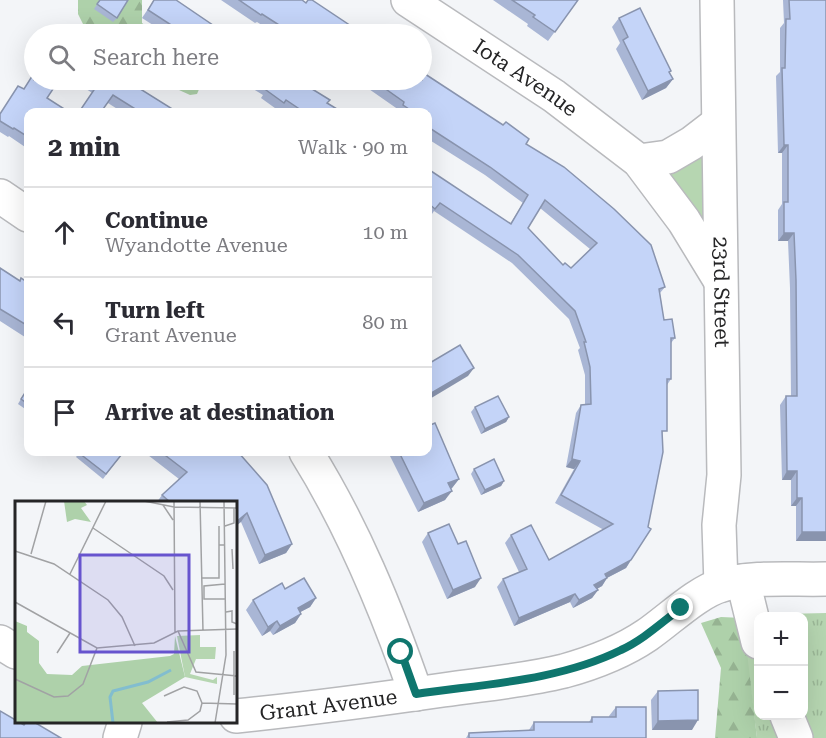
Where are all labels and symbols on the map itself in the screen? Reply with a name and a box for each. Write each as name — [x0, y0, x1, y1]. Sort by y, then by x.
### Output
street label: Iota Avenue — [469, 34, 582, 122]
street label: 23rd Street — [708, 236, 734, 348]
inset map — [15, 501, 237, 723]
route end — [667, 594, 693, 620]
route start — [387, 638, 413, 664]
street label: Grant Avenue — [258, 685, 399, 725]

